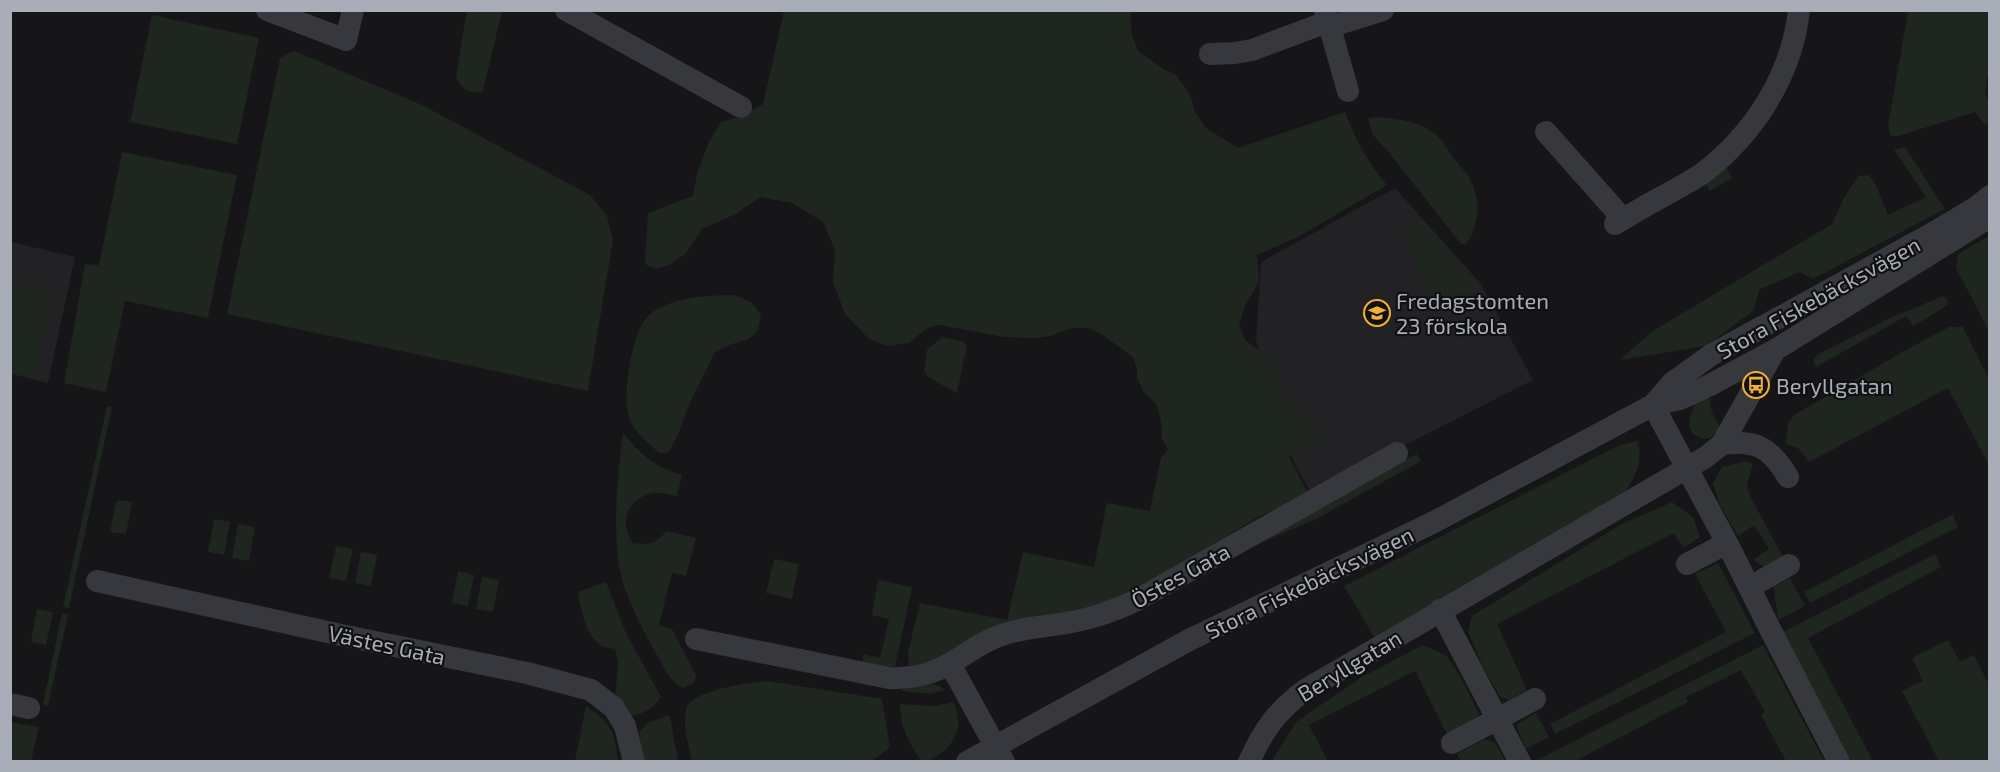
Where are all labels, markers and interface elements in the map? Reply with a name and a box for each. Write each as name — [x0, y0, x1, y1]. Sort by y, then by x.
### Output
street label: Stora Fiskebäcksvägen — [1712, 230, 1924, 364]
place label: Fredagstomten 23 förskola — [1396, 287, 1549, 338]
school or university icon: Fredagstomten 23 förskola — [1362, 298, 1392, 328]
bus stop icon: Beryllgatan — [1741, 370, 1771, 400]
place label: Beryllgatan — [1776, 372, 1892, 398]
street label: Stora Fiskebäcksvägen — [1201, 520, 1417, 644]
street label: Östes Gata — [1126, 537, 1234, 613]
street label: Västes Gata — [326, 619, 448, 669]
street label: Beryllgatan — [1292, 624, 1406, 706]

